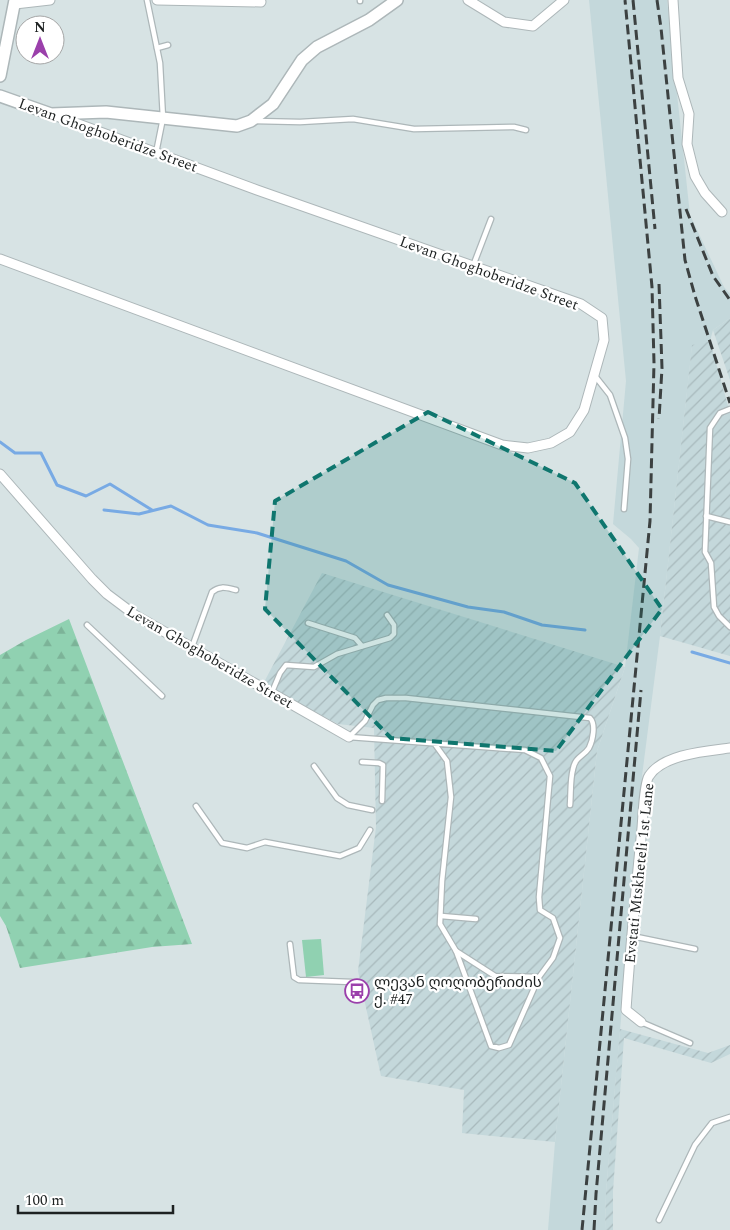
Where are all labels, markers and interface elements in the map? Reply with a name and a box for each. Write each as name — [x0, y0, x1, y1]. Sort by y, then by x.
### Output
north arrow — [15, 15, 65, 65]
text: N — [34, 17, 46, 38]
street label: Levan Ghoghoberidze Street — [15, 92, 201, 179]
street label: Levan Ghoghoberidze Street — [396, 230, 582, 317]
street label: Levan Ghoghoberidze Street — [122, 600, 297, 715]
street label: Evstati Mtskheteli 1st Lane — [619, 782, 660, 964]
place label: ლევან ღოღობერიძის ქ. #47 — [374, 971, 542, 1011]
bus stop icon: ლევან ღოღობერიძის ქ. #47 — [344, 978, 370, 1004]
scale bar — [18, 1182, 172, 1214]
text: 100 m — [25, 1189, 64, 1212]

